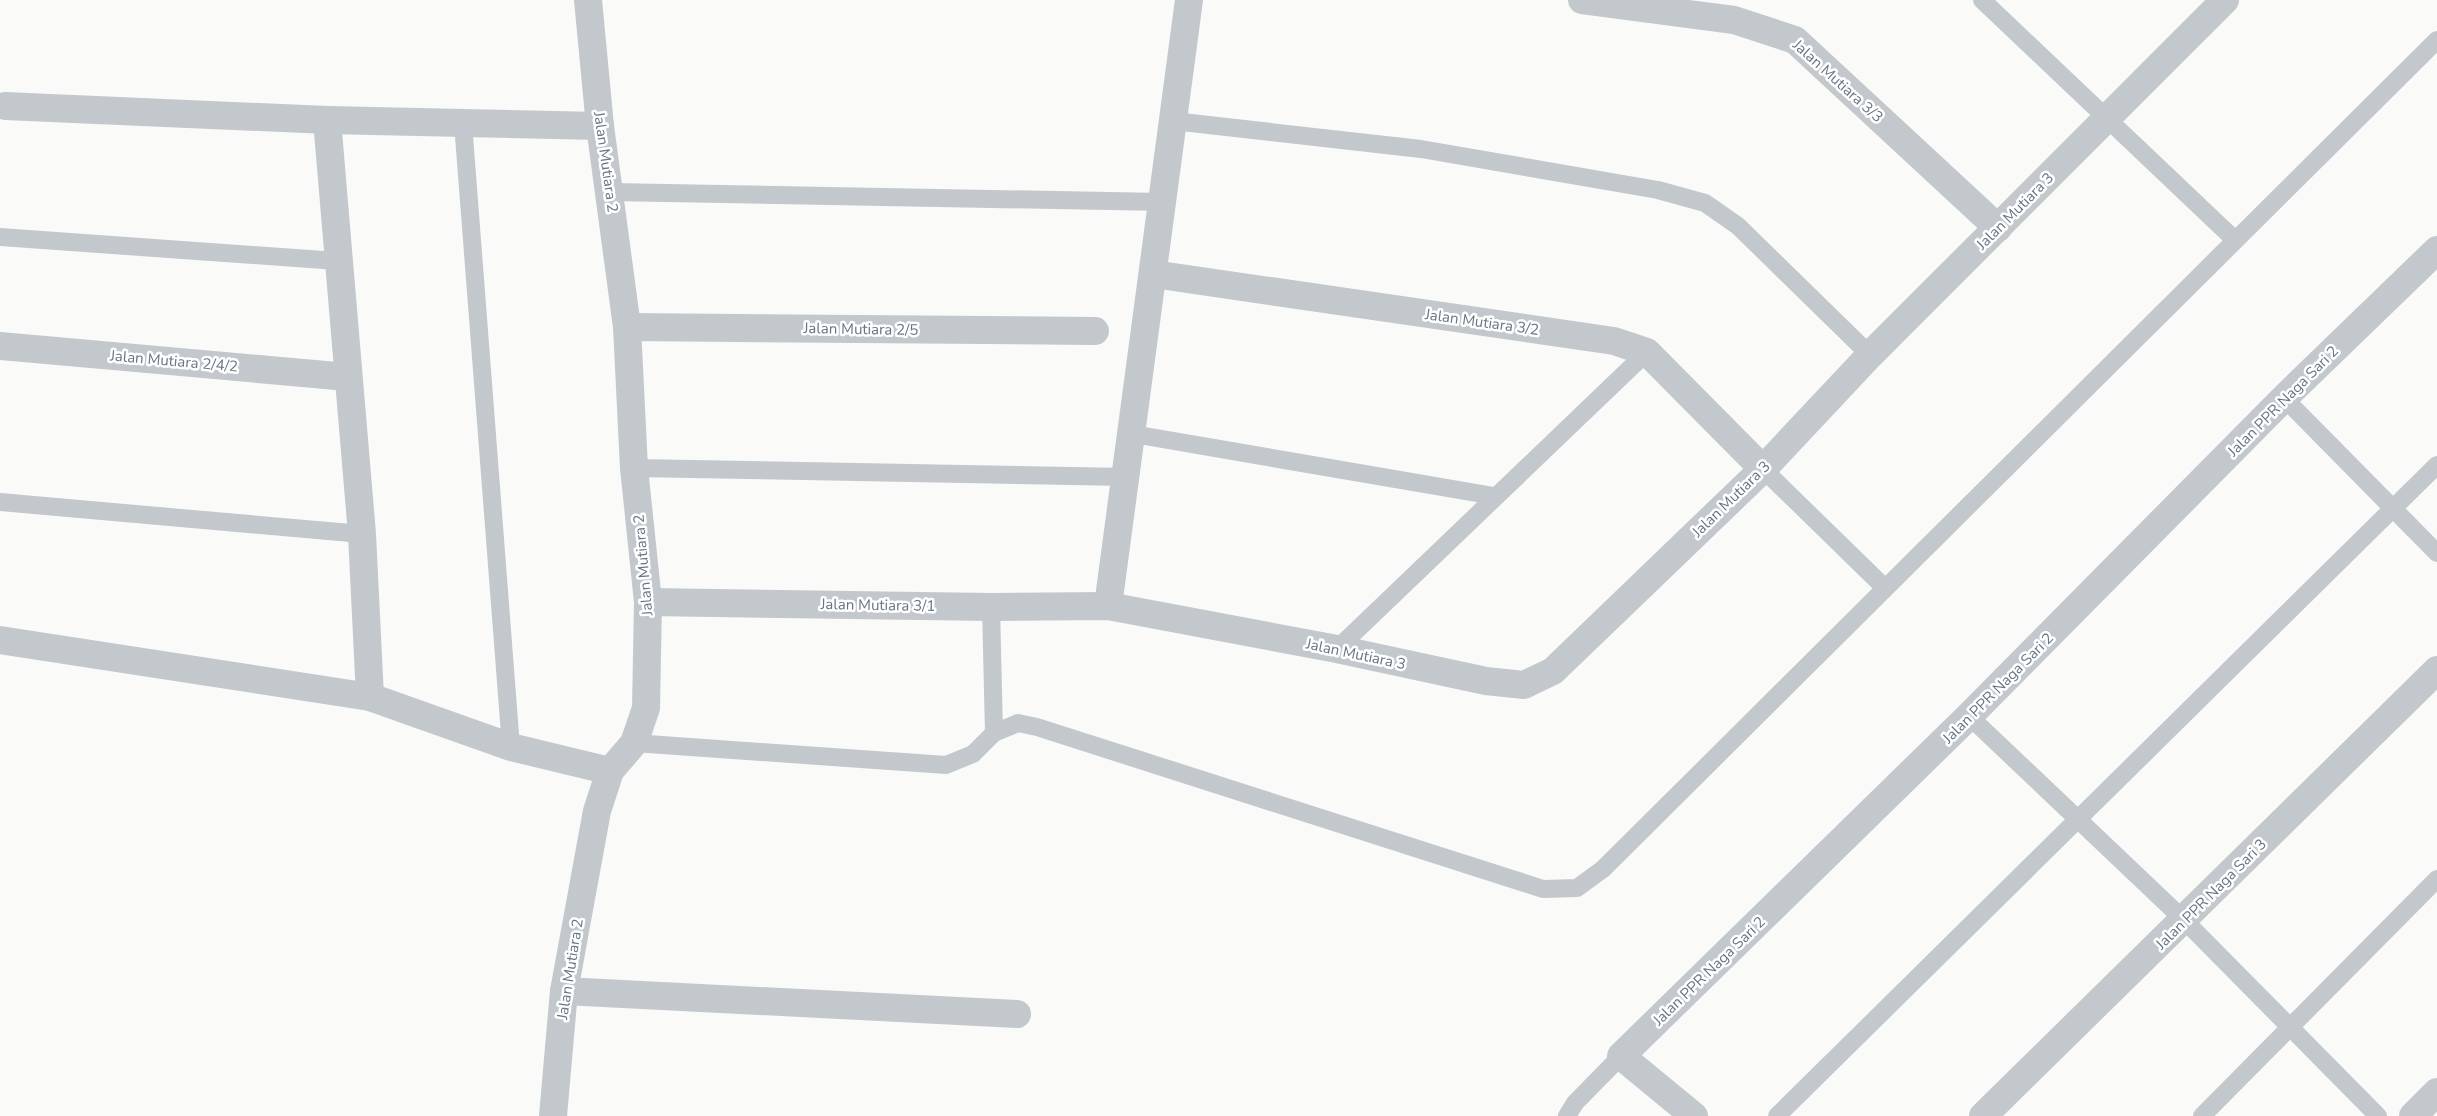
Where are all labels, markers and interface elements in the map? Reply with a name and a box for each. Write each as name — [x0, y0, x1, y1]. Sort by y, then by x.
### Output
street label: Jalan Mutiara 3/3 — [1788, 34, 1887, 127]
street label: Jalan Mutiara 2 — [589, 109, 623, 214]
street label: Jalan Mutiara 3 — [1971, 168, 2058, 255]
street label: Jalan Mutiara 3/2 — [1423, 304, 1540, 340]
street label: Jalan Mutiara 2/5 — [802, 318, 919, 340]
street label: Jalan PPR Naga Sari 2 — [2223, 341, 2343, 461]
street label: Jalan Mutiara 2/4/2 — [108, 345, 239, 377]
street label: Jalan Mutiara 3 — [1687, 457, 1774, 542]
street label: Jalan Mutiara 2 — [629, 514, 657, 617]
street label: Jalan Mutiara 3/1 — [819, 594, 936, 616]
street label: Jalan PPR Naga Sari 2 — [1938, 628, 2058, 748]
street label: Jalan Mutiara 3 — [1303, 633, 1408, 674]
street label: Jalan PPR Naga Sari 3 — [2151, 834, 2271, 954]
street label: Jalan PPR Naga Sari 2 — [1648, 912, 1770, 1031]
street label: Jalan Mutiara 2 — [552, 917, 588, 1022]

